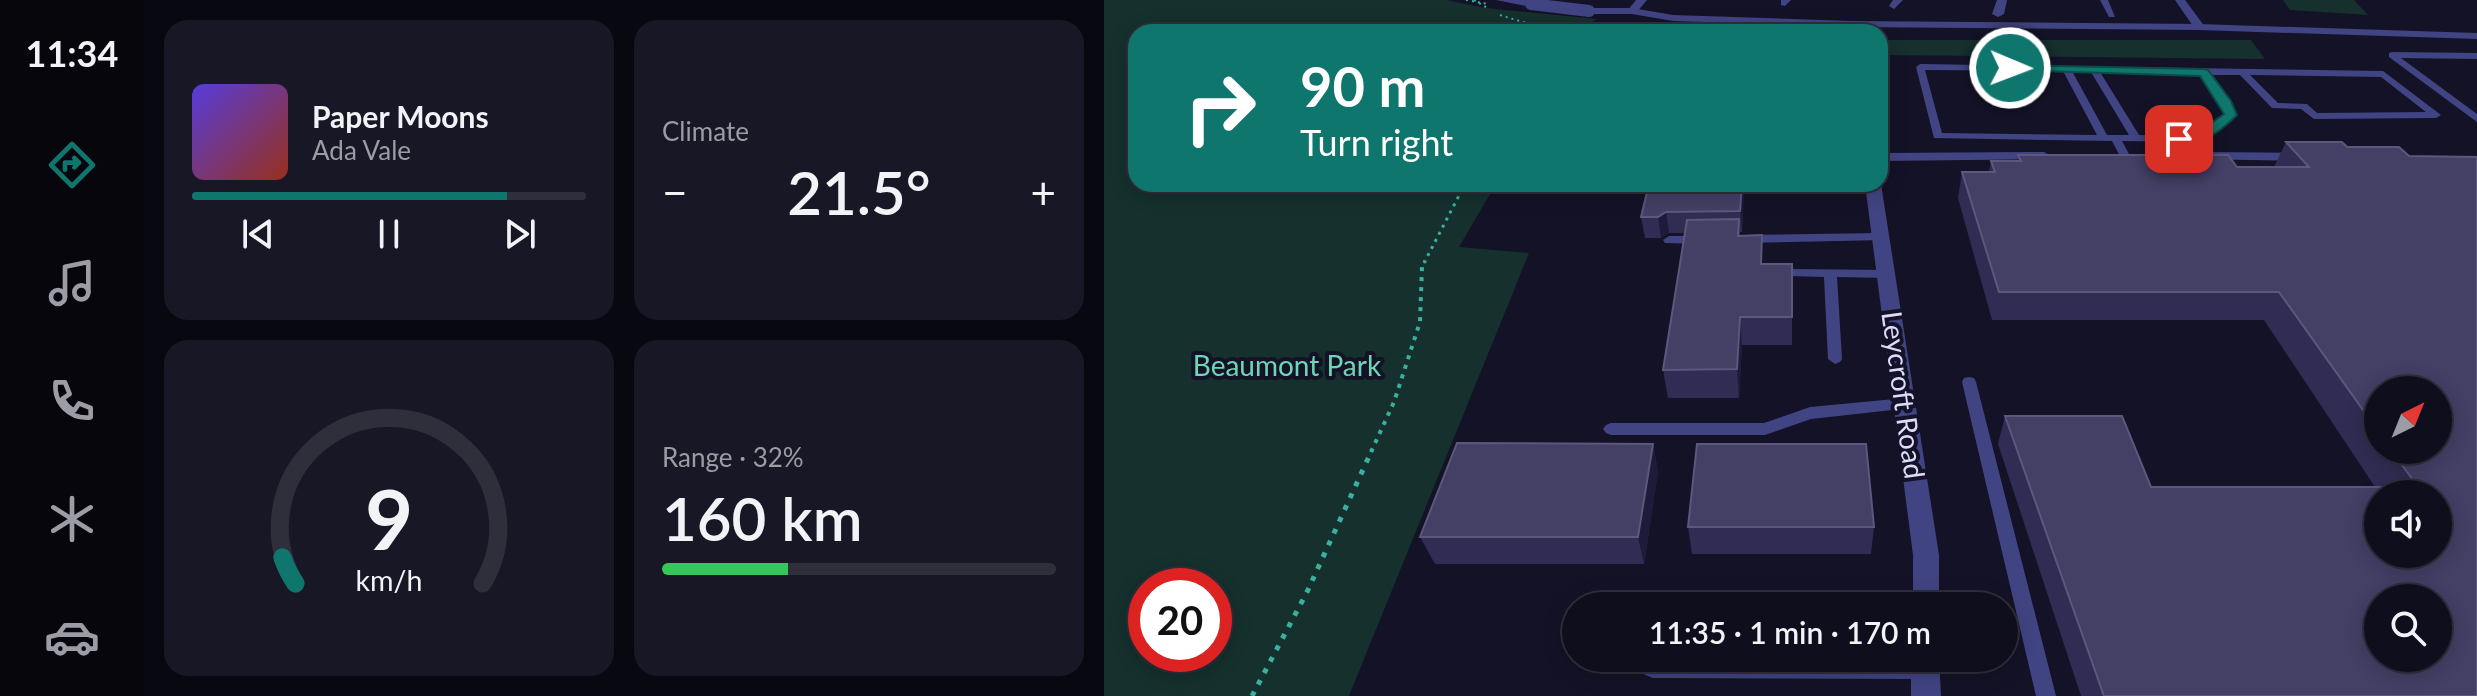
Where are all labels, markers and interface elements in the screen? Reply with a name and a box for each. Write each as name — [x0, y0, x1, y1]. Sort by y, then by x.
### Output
position arrow — [1968, 26, 2052, 110]
text: 11:34 — [26, 31, 118, 75]
text: 90 m — [1300, 52, 1425, 119]
icon: right — [1168, 56, 1272, 160]
text: Paper Moons — [312, 98, 489, 134]
pin — [2145, 105, 2213, 173]
text: Climate — [662, 115, 749, 147]
icon: arrive — [2157, 117, 2201, 161]
text: Turn right — [1300, 120, 1453, 164]
text: Ada Vale — [312, 134, 411, 166]
icon: directions — [44, 137, 100, 193]
text: 21.5° — [787, 156, 931, 228]
text: − — [662, 166, 688, 218]
text: + — [1030, 166, 1056, 218]
icon: previous — [236, 212, 280, 256]
icon: pause — [367, 212, 411, 256]
icon: next — [498, 212, 542, 256]
icon: music — [44, 255, 100, 311]
street label: Leycroft Road — [1875, 309, 1933, 481]
park label: Beaumont Park — [1193, 348, 1382, 382]
icon: phone — [44, 373, 100, 429]
north arrow — [2364, 376, 2452, 464]
map controls — [2364, 376, 2452, 672]
text: Range · 32% — [662, 441, 804, 473]
text: 9 — [365, 468, 413, 568]
button: sound — [2364, 480, 2452, 568]
text: 160 km — [662, 482, 863, 554]
icon: climate — [44, 491, 100, 547]
text: km/h — [356, 563, 422, 597]
speed limit sign: 20 — [1128, 568, 1232, 672]
button: search — [2364, 584, 2452, 672]
icon: car — [44, 609, 100, 665]
text: 11:35 · 1 min · 170 m — [1649, 614, 1931, 650]

